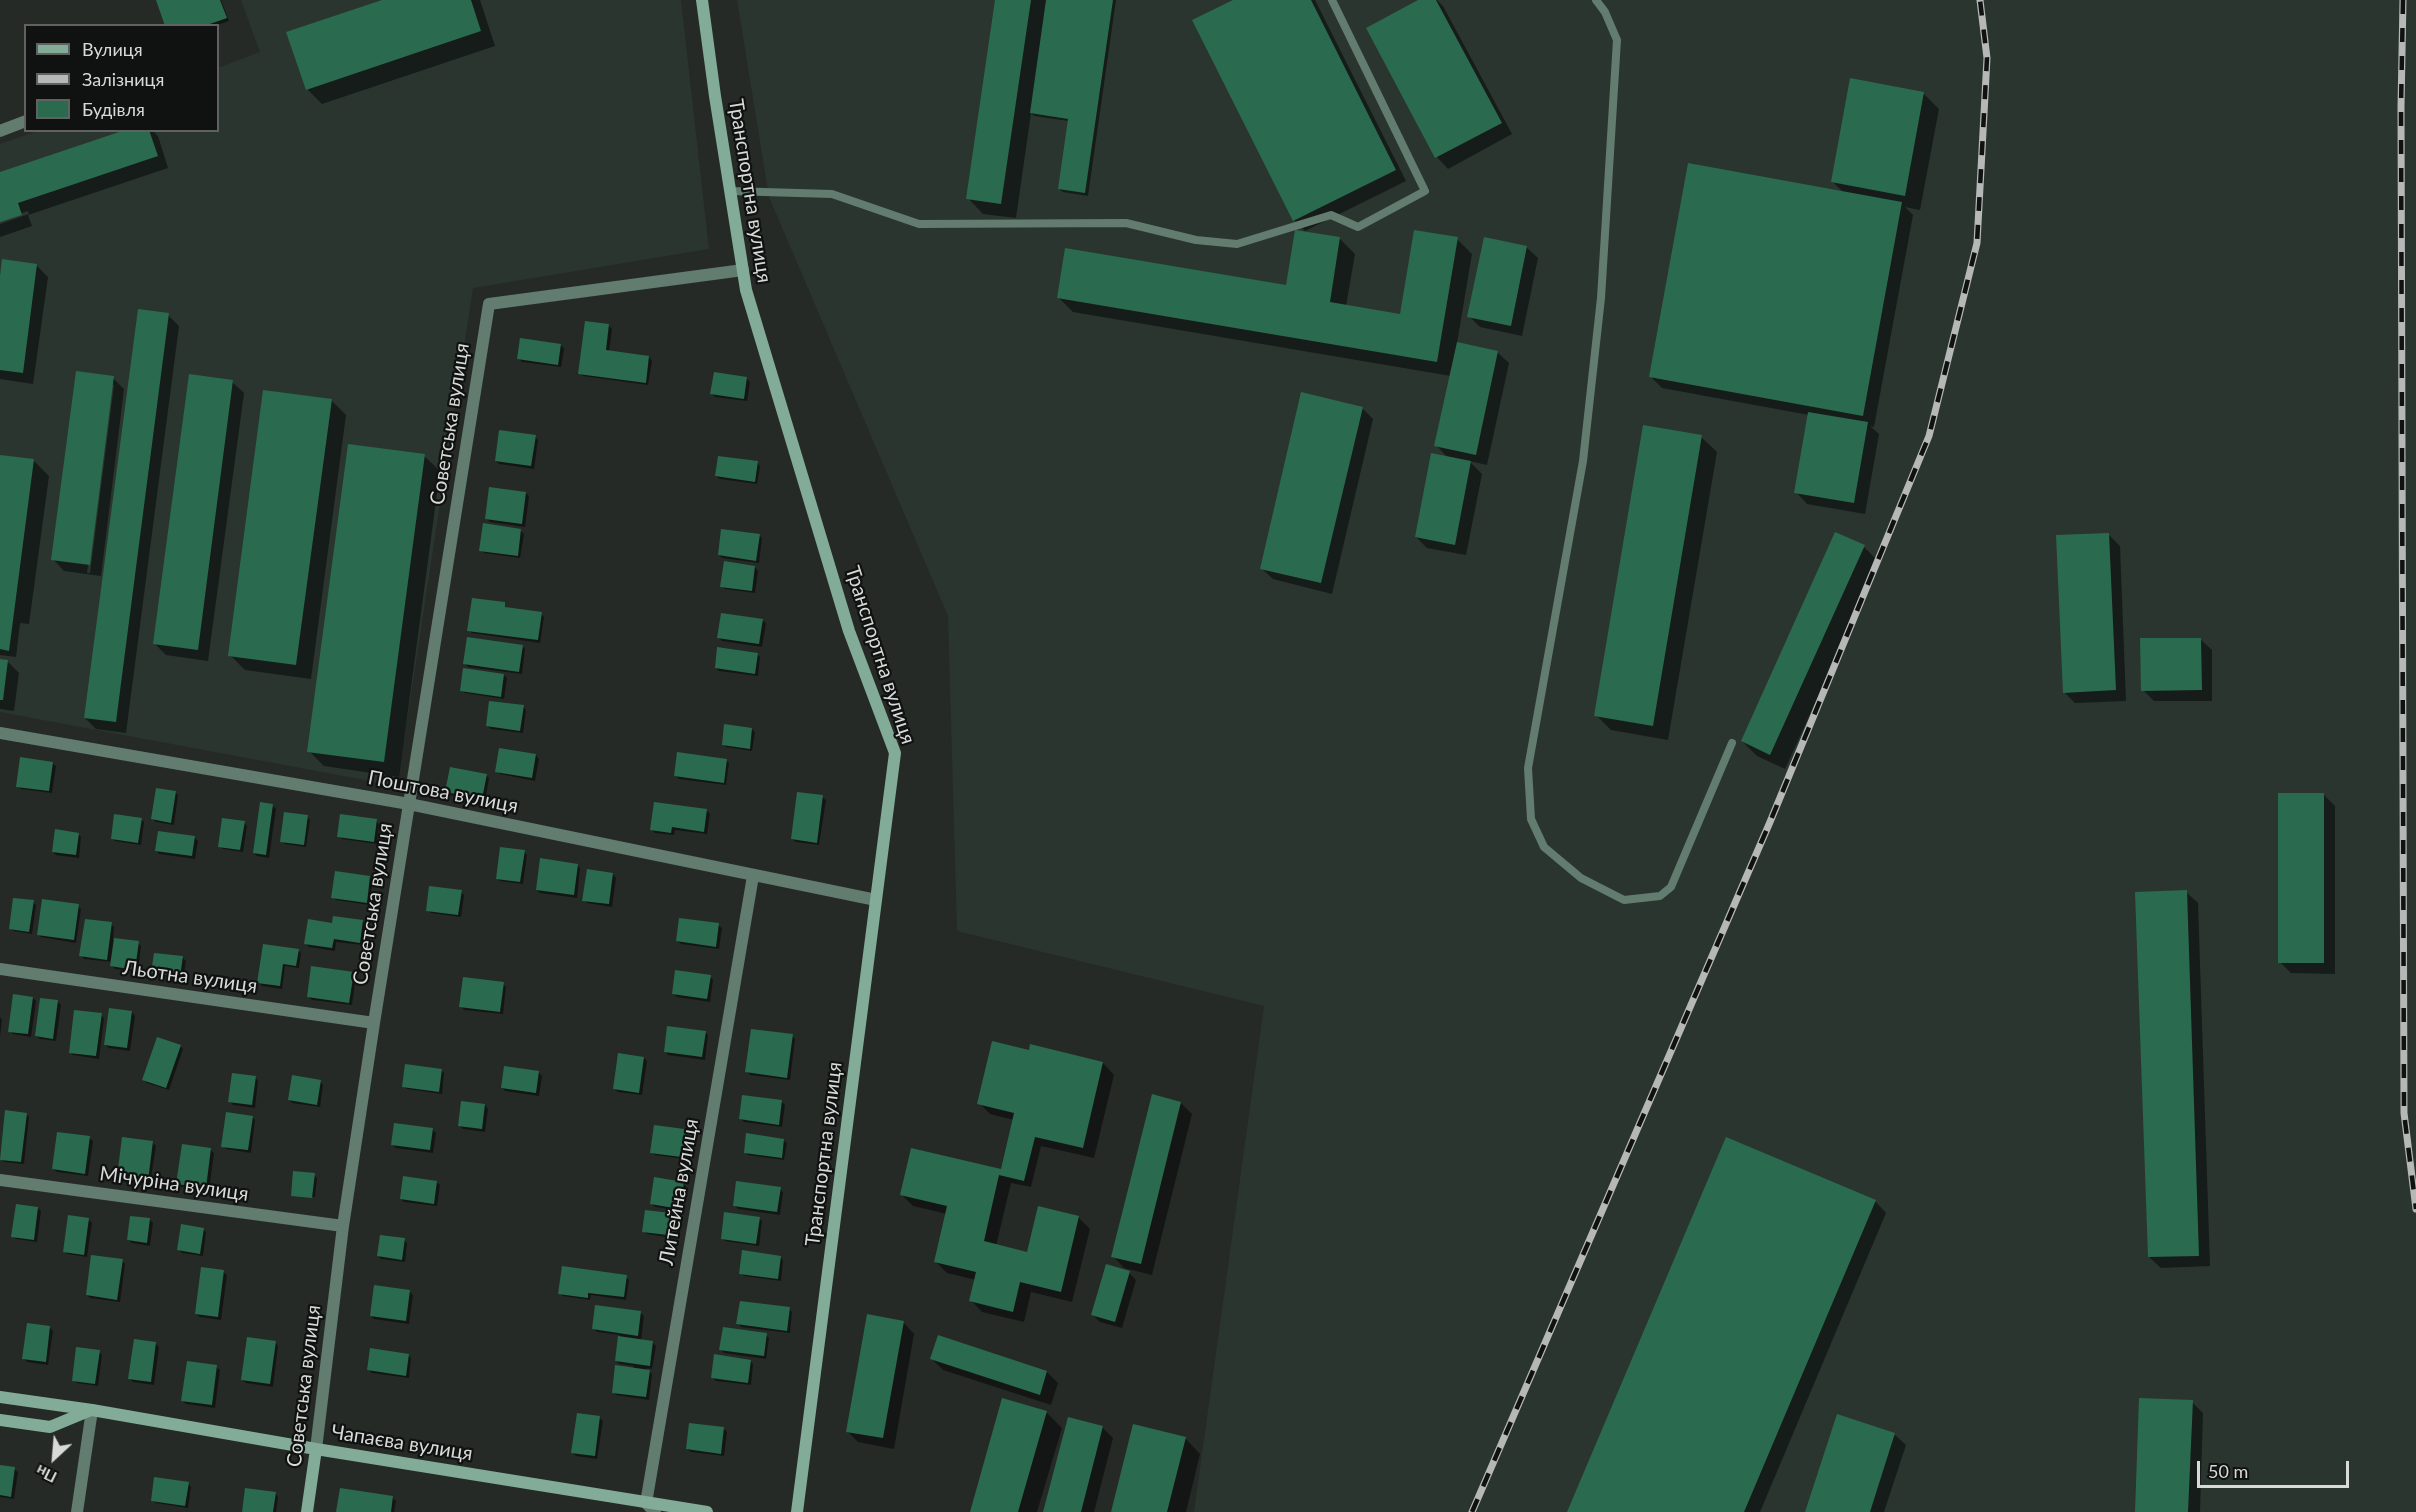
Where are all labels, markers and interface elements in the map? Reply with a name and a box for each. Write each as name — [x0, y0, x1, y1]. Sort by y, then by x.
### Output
legend — [24, 24, 219, 132]
text: Вулиця — [82, 38, 143, 60]
text: Залізниця — [82, 68, 164, 90]
street label: Транспортна вулиця — [724, 97, 776, 285]
text: Будівля — [82, 98, 145, 120]
street label: Советська вулиця — [425, 341, 475, 507]
street label: Транспортна вулиця — [840, 563, 920, 747]
street label: Поштова вулиця — [366, 766, 520, 818]
street label: Советська вулиця — [348, 821, 398, 987]
street label: Льотна вулиця — [121, 956, 259, 998]
street label: Транспортна вулиця — [801, 1060, 847, 1248]
street label: Литейна вулиця — [654, 1117, 704, 1267]
street label: Мічуріна вулиця — [98, 1162, 250, 1206]
street label: Советська вулиця — [282, 1304, 326, 1468]
street label: Чапаєва вулиця — [330, 1420, 474, 1466]
north arrow — [24, 1428, 84, 1488]
scale bar — [2200, 1449, 2352, 1487]
text: 50 m — [2208, 1460, 2248, 1482]
text: Пн — [32, 1462, 59, 1488]

